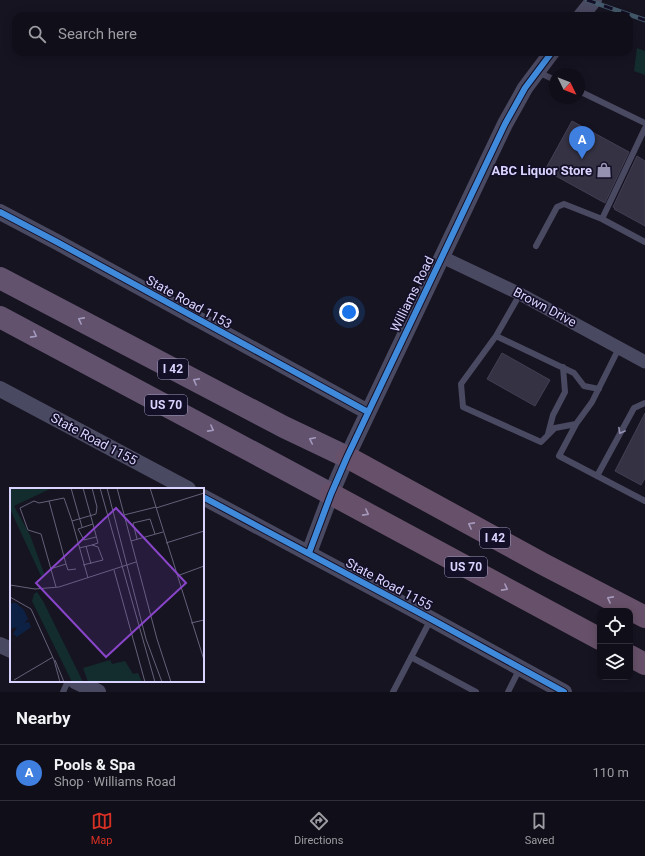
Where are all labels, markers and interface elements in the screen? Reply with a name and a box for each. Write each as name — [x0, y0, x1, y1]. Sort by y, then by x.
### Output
search box — [12, 12, 633, 56]
icon: search — [26, 23, 48, 45]
text: Search here — [58, 25, 137, 43]
north arrow — [549, 68, 585, 104]
pin: A — [569, 126, 595, 159]
shop icon: ABC Liquor Store — [595, 161, 613, 179]
place label: ABC Liquor Store — [492, 163, 592, 178]
street label: Williams Road — [387, 254, 437, 334]
street label: State Road 1153 — [144, 272, 234, 332]
street label: Brown Drive — [511, 284, 579, 330]
your location — [339, 302, 359, 322]
one-way arrow — [78, 318, 85, 325]
one-way arrow — [30, 330, 38, 338]
road number: I 42 — [158, 359, 188, 379]
one-way arrow — [193, 378, 200, 385]
road number: US 70 — [145, 395, 187, 415]
street label: State Road 1155 — [48, 410, 140, 468]
one-way arrow — [207, 425, 214, 432]
one-way arrow — [618, 427, 625, 434]
one-way arrow — [309, 437, 316, 445]
inset map — [10, 488, 204, 682]
one-way arrow — [362, 508, 369, 515]
one-way arrow — [468, 522, 475, 529]
road number: I 42 — [480, 528, 510, 548]
street label: State Road 1155 — [343, 555, 435, 613]
road number: US 70 — [445, 557, 487, 577]
one-way arrow — [501, 583, 508, 591]
one-way arrow — [607, 596, 615, 604]
map controls — [597, 608, 633, 680]
button: locate — [597, 608, 633, 644]
button: layers — [597, 644, 633, 680]
text: Nearby — [16, 708, 71, 728]
text: Pools & Spa — [54, 756, 135, 774]
text: A — [25, 765, 33, 780]
text: 110 m — [592, 765, 629, 780]
text: Shop · Williams Road — [54, 774, 176, 789]
tab: Map — [91, 810, 113, 847]
tab: Directions — [294, 810, 343, 847]
tab: Saved — [525, 810, 554, 847]

